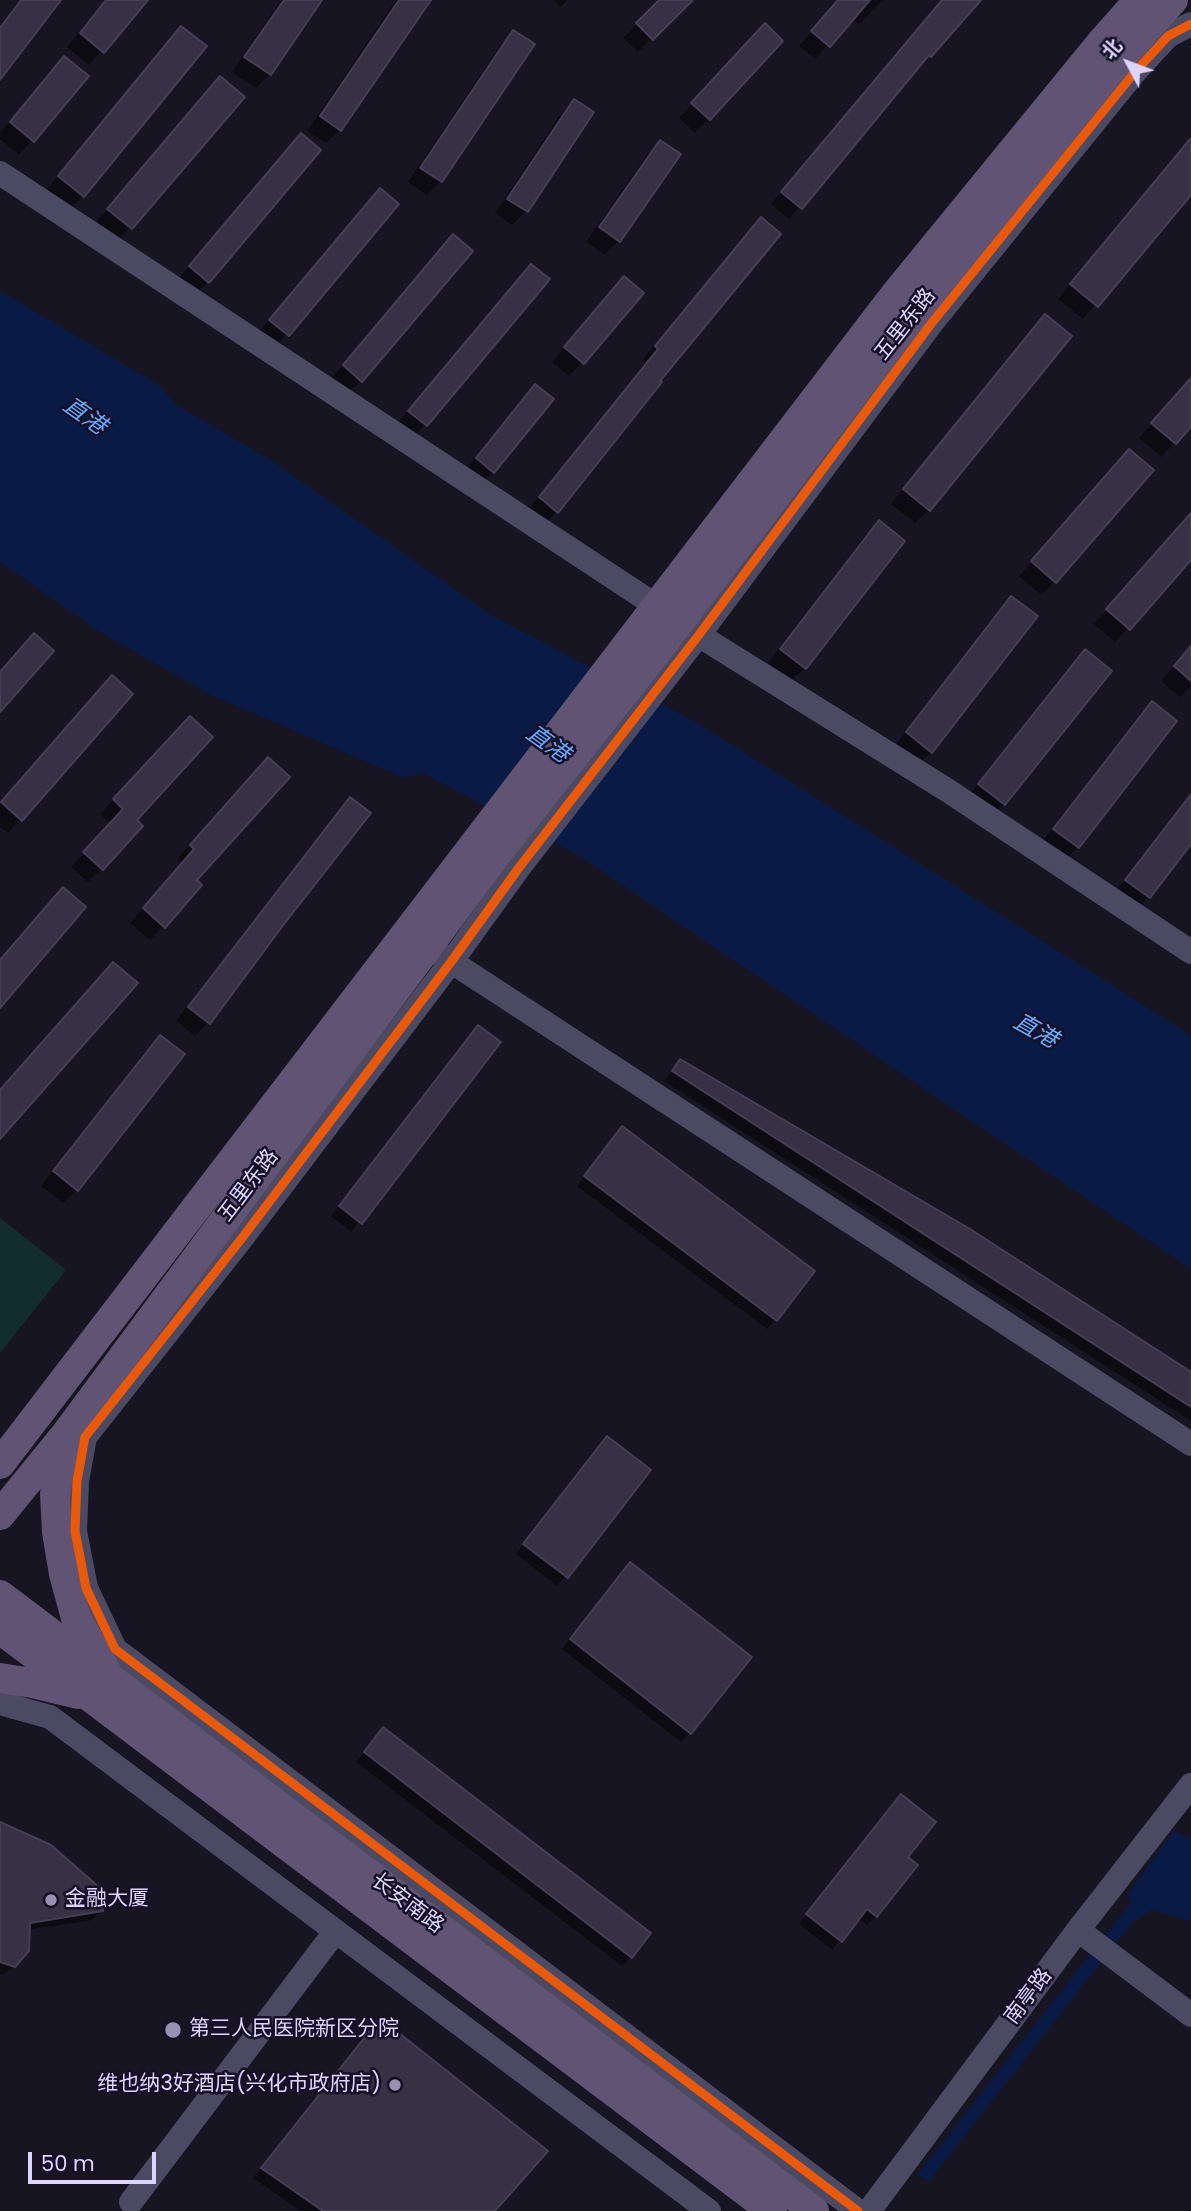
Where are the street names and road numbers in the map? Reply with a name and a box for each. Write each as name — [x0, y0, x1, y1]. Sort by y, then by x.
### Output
street label: 五里东路 — [870, 284, 942, 366]
street label: 五里东路 — [214, 1145, 284, 1227]
street label: 长安南路 — [366, 1869, 448, 1939]
street label: 南亭路 — [1000, 1964, 1058, 2030]

